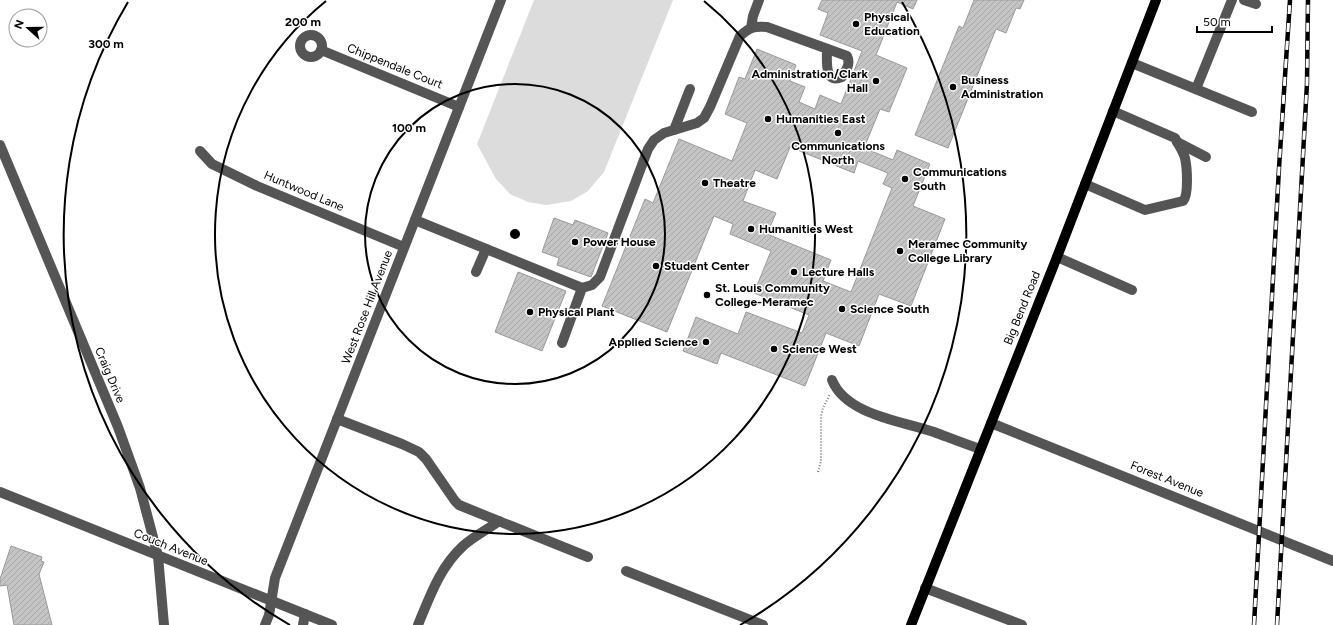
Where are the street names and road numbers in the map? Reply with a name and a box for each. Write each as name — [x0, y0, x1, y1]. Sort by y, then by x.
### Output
street label: Chippendale Court — [345, 40, 445, 92]
street label: Huntwood Lane — [262, 168, 347, 214]
street label: West Rose Hill Avenue — [339, 248, 395, 366]
street label: Big Bend Road — [1001, 269, 1043, 347]
street label: Craig Drive — [92, 345, 128, 405]
street label: Forest Avenue — [1128, 458, 1206, 500]
street label: Couch Avenue — [132, 526, 211, 568]

